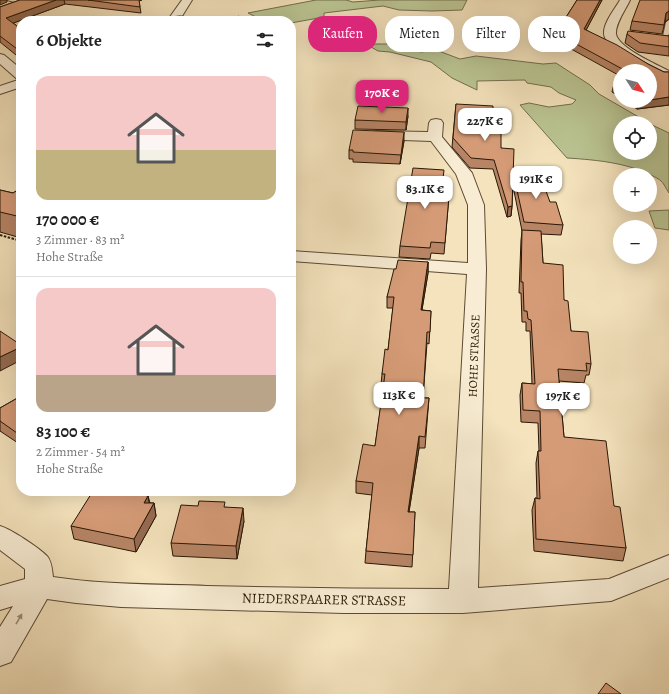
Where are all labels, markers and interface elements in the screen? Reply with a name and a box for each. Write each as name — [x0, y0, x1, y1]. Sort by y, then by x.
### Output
chip: Kaufen — [308, 16, 377, 52]
chip: Mieten — [385, 16, 454, 52]
chip: Filter — [462, 16, 520, 52]
chip: Neu — [528, 16, 580, 52]
text: 6 Objekte — [36, 29, 102, 52]
icon: filters — [254, 29, 276, 51]
north arrow — [613, 64, 657, 108]
map controls — [613, 64, 657, 264]
pin: 170K € — [349, 80, 415, 114]
text: 170K € — [364, 84, 400, 101]
icon: home — [120, 102, 192, 174]
pin: 227K € — [452, 108, 518, 142]
text: 227K € — [467, 112, 503, 129]
button: locate — [613, 116, 657, 160]
pin: 191K € — [503, 166, 569, 200]
button: + — [613, 168, 657, 212]
text: 191K € — [519, 170, 553, 187]
pin: 83.1K € — [388, 176, 462, 210]
text: 83.1K € — [406, 180, 444, 197]
text: 170 000 € — [36, 208, 99, 231]
button: − — [613, 220, 657, 264]
text: 3 Zimmer · 83 m² — [36, 231, 125, 248]
text: Hohe Straße — [36, 248, 103, 265]
icon: home — [120, 314, 192, 386]
street label: HOHE STRASSE — [465, 314, 483, 398]
pin: 113K € — [366, 382, 432, 416]
pin: 197K € — [530, 383, 596, 417]
text: 113K € — [382, 386, 416, 403]
text: 197K € — [546, 387, 580, 404]
text: 83 100 € — [36, 420, 90, 443]
text: 2 Zimmer · 54 m² — [36, 443, 125, 460]
text: Hohe Straße — [36, 460, 103, 477]
street label: NIEDERSPAARER STRASSE — [242, 589, 406, 610]
one-way arrow — [16, 613, 23, 625]

